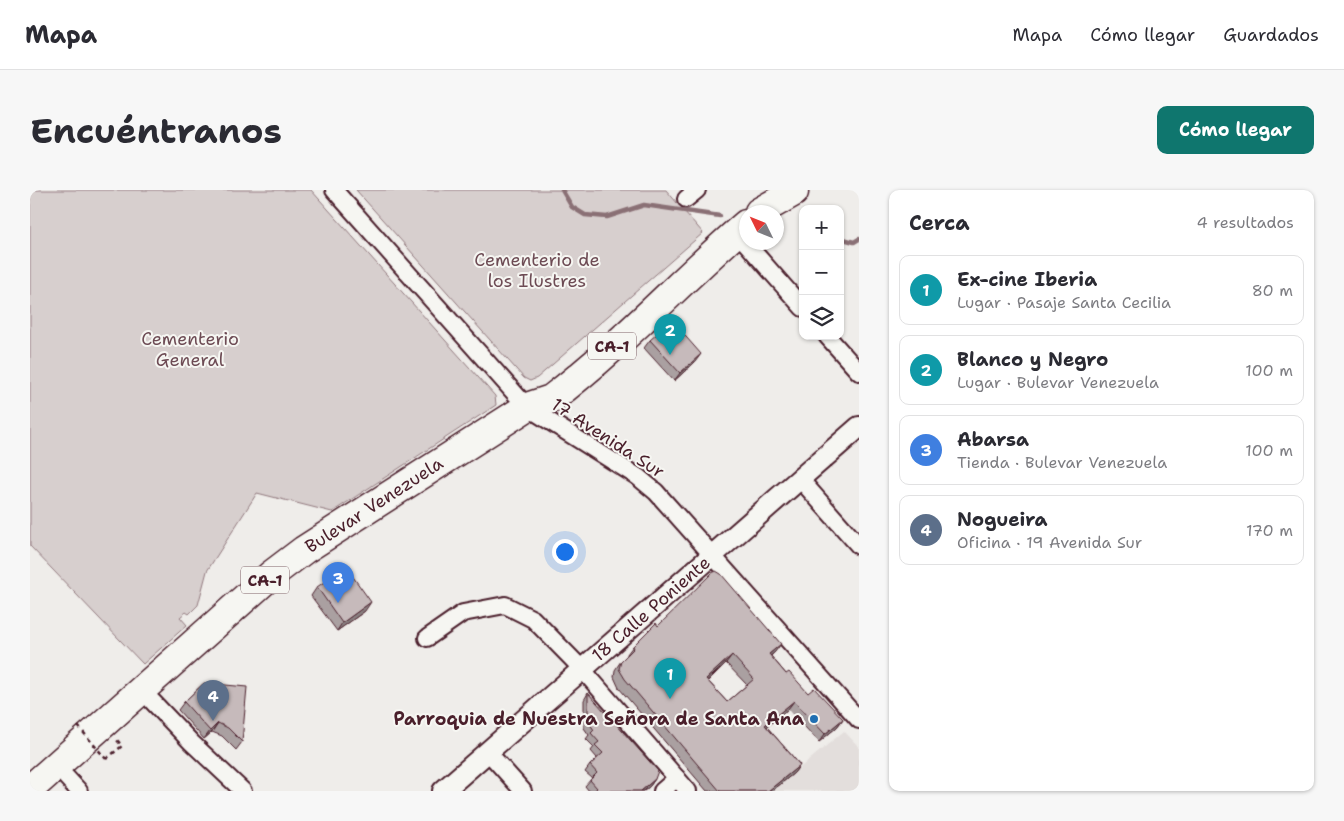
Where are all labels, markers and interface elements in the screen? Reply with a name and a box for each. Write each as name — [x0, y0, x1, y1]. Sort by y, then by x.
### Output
text: Mapa — [25, 19, 97, 51]
text: Mapa — [1012, 23, 1062, 47]
text: Cómo llegar — [1090, 23, 1195, 47]
text: Guardados — [1223, 23, 1319, 47]
button: Cómo llegar — [1157, 106, 1314, 154]
text: Encuéntranos — [30, 107, 282, 154]
north arrow — [739, 205, 784, 250]
map controls — [799, 205, 844, 340]
button: + — [799, 205, 844, 250]
text: Cerca — [909, 209, 970, 237]
text: 4 resultados — [1196, 212, 1294, 233]
park label: Cementerio de los Ilustres — [474, 248, 600, 293]
button: − — [799, 250, 844, 295]
text: Ex-cine Iberia — [957, 267, 1097, 292]
text: 1 — [922, 280, 930, 301]
text: 80 m — [1252, 280, 1293, 301]
text: Lugar · Pasaje Santa Cecilia — [957, 292, 1171, 313]
button: layers — [799, 295, 844, 340]
pin: 2 — [654, 314, 686, 355]
park label: Cementerio General — [141, 327, 239, 372]
road number: CA-1 — [588, 332, 636, 360]
text: Blanco y Negro — [957, 347, 1108, 372]
text: 2 — [920, 360, 932, 381]
text: 100 m — [1245, 360, 1293, 381]
text: Lugar · Bulevar Venezuela — [957, 372, 1159, 393]
street label: 17 Avenida Sur — [547, 392, 669, 484]
text: Abarsa — [957, 427, 1029, 452]
text: 3 — [920, 440, 932, 461]
text: 100 m — [1245, 440, 1293, 461]
street label: Bulevar Venezuela — [300, 451, 448, 559]
text: Tienda · Bulevar Venezuela — [957, 452, 1167, 473]
text: Nogueira — [957, 507, 1048, 532]
text: 4 — [920, 520, 932, 541]
text: 170 m — [1246, 520, 1293, 541]
text: Oficina · 19 Avenida Sur — [957, 532, 1142, 553]
your location — [552, 539, 578, 565]
street label: 18 Calle Poniente — [587, 551, 715, 667]
pin: 3 — [322, 562, 354, 603]
road number: CA-1 — [241, 566, 289, 594]
pin: 1 — [654, 658, 686, 699]
pin: 4 — [197, 680, 229, 721]
place label: Parroquia de Nuestra Señora de Santa Ana — [394, 707, 805, 731]
marker: Parroquia de Nuestra Señora de Santa Ana — [808, 713, 820, 725]

